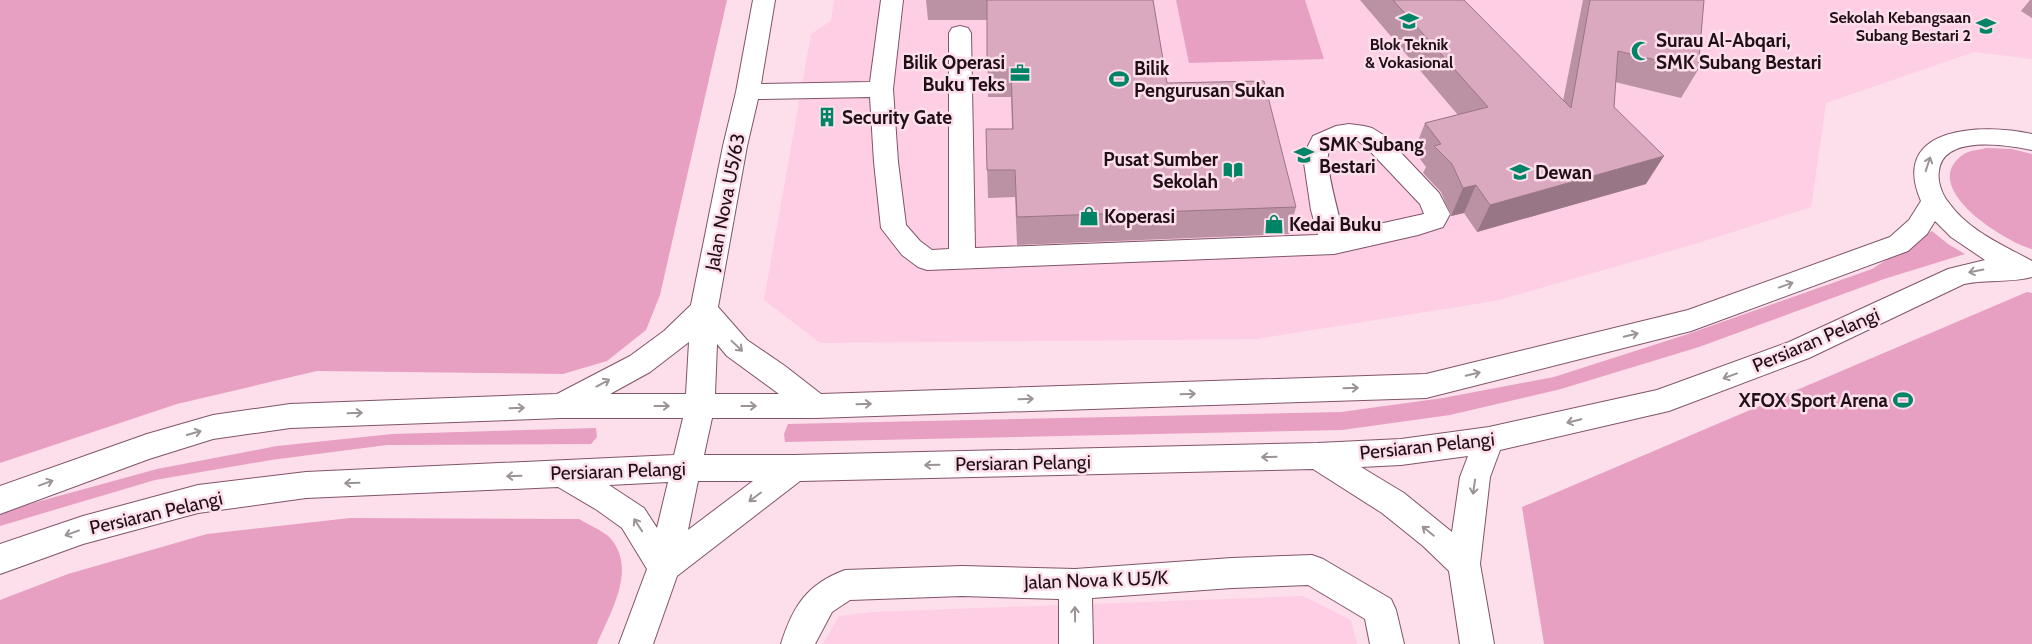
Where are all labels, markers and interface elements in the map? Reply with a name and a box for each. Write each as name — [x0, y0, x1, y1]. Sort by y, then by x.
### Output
place label: Sekolah Kebangsaan Subang Bestari 2 — [1829, 8, 1971, 45]
school or university icon: Blok Teknik & Vokasional — [1398, 10, 1420, 32]
school or university icon: Sekolah Kebangsaan Subang Bestari 2 — [1975, 15, 1997, 37]
place label: Surau Al-Abqari, SMK Subang Bestari — [1656, 29, 1821, 74]
place label: Blok Teknik & Vokasional — [1365, 35, 1453, 72]
mosque icon: Surau Al-Abqari, SMK Subang Bestari — [1630, 40, 1652, 62]
place label: Bilik Operasi Buku Teks — [902, 51, 1005, 96]
place label: Bilik Pengurusan Sukan — [1134, 57, 1285, 102]
office icon: Bilik Operasi Buku Teks — [1009, 62, 1031, 84]
sports icon: Bilik Pengurusan Sukan — [1108, 68, 1130, 90]
building icon: Security Gate — [816, 106, 838, 128]
place label: Security Gate — [842, 106, 952, 129]
street label: Jalan Nova U5/63 — [700, 132, 750, 273]
place label: SMK Subang Bestari — [1319, 133, 1424, 178]
school or university icon: SMK Subang Bestari — [1293, 144, 1315, 166]
place label: Pusat Sumber Sekolah — [1103, 148, 1219, 193]
one-way arrow — [1924, 156, 1934, 172]
library icon: Pusat Sumber Sekolah — [1222, 159, 1244, 181]
school or university icon: Dewan — [1509, 161, 1531, 183]
place label: Dewan — [1535, 161, 1592, 184]
shop icon: Koperasi — [1078, 205, 1100, 227]
place label: Koperasi — [1104, 205, 1175, 228]
shop icon: Kedai Buku — [1263, 213, 1285, 235]
place label: Kedai Buku — [1289, 213, 1381, 236]
one-way arrow — [1968, 267, 1984, 277]
one-way arrow — [1777, 280, 1793, 289]
street label: Persiaran Pelangi — [1749, 303, 1883, 377]
one-way arrow — [1623, 330, 1639, 339]
one-way arrow — [730, 340, 743, 352]
one-way arrow — [1465, 369, 1481, 378]
one-way arrow — [1723, 372, 1738, 381]
one-way arrow — [596, 378, 611, 388]
one-way arrow — [1343, 384, 1359, 393]
one-way arrow — [1180, 389, 1196, 398]
place label: XFOX Sport Arena — [1738, 389, 1889, 412]
sports icon: XFOX Sport Arena — [1892, 389, 1914, 411]
one-way arrow — [1018, 394, 1034, 404]
one-way arrow — [855, 399, 871, 409]
one-way arrow — [654, 401, 670, 411]
one-way arrow — [740, 401, 757, 411]
one-way arrow — [509, 403, 525, 413]
one-way arrow — [347, 409, 363, 418]
one-way arrow — [1567, 417, 1583, 426]
street label: Persiaran Pelangi — [1358, 427, 1496, 465]
one-way arrow — [186, 428, 202, 437]
street label: Persiaran Pelangi — [955, 450, 1091, 476]
one-way arrow — [1261, 453, 1277, 462]
street label: Persiaran Pelangi — [550, 457, 686, 485]
one-way arrow — [924, 460, 940, 470]
one-way arrow — [506, 471, 522, 481]
one-way arrow — [38, 478, 53, 487]
one-way arrow — [344, 478, 360, 488]
one-way arrow — [1469, 478, 1479, 494]
street label: Persiaran Pelangi — [87, 487, 225, 539]
one-way arrow — [749, 492, 762, 503]
one-way arrow — [633, 519, 643, 533]
one-way arrow — [1422, 526, 1435, 537]
one-way arrow — [65, 529, 80, 538]
street label: Jalan Nova K U5/K — [1023, 566, 1169, 594]
one-way arrow — [1070, 606, 1080, 622]

